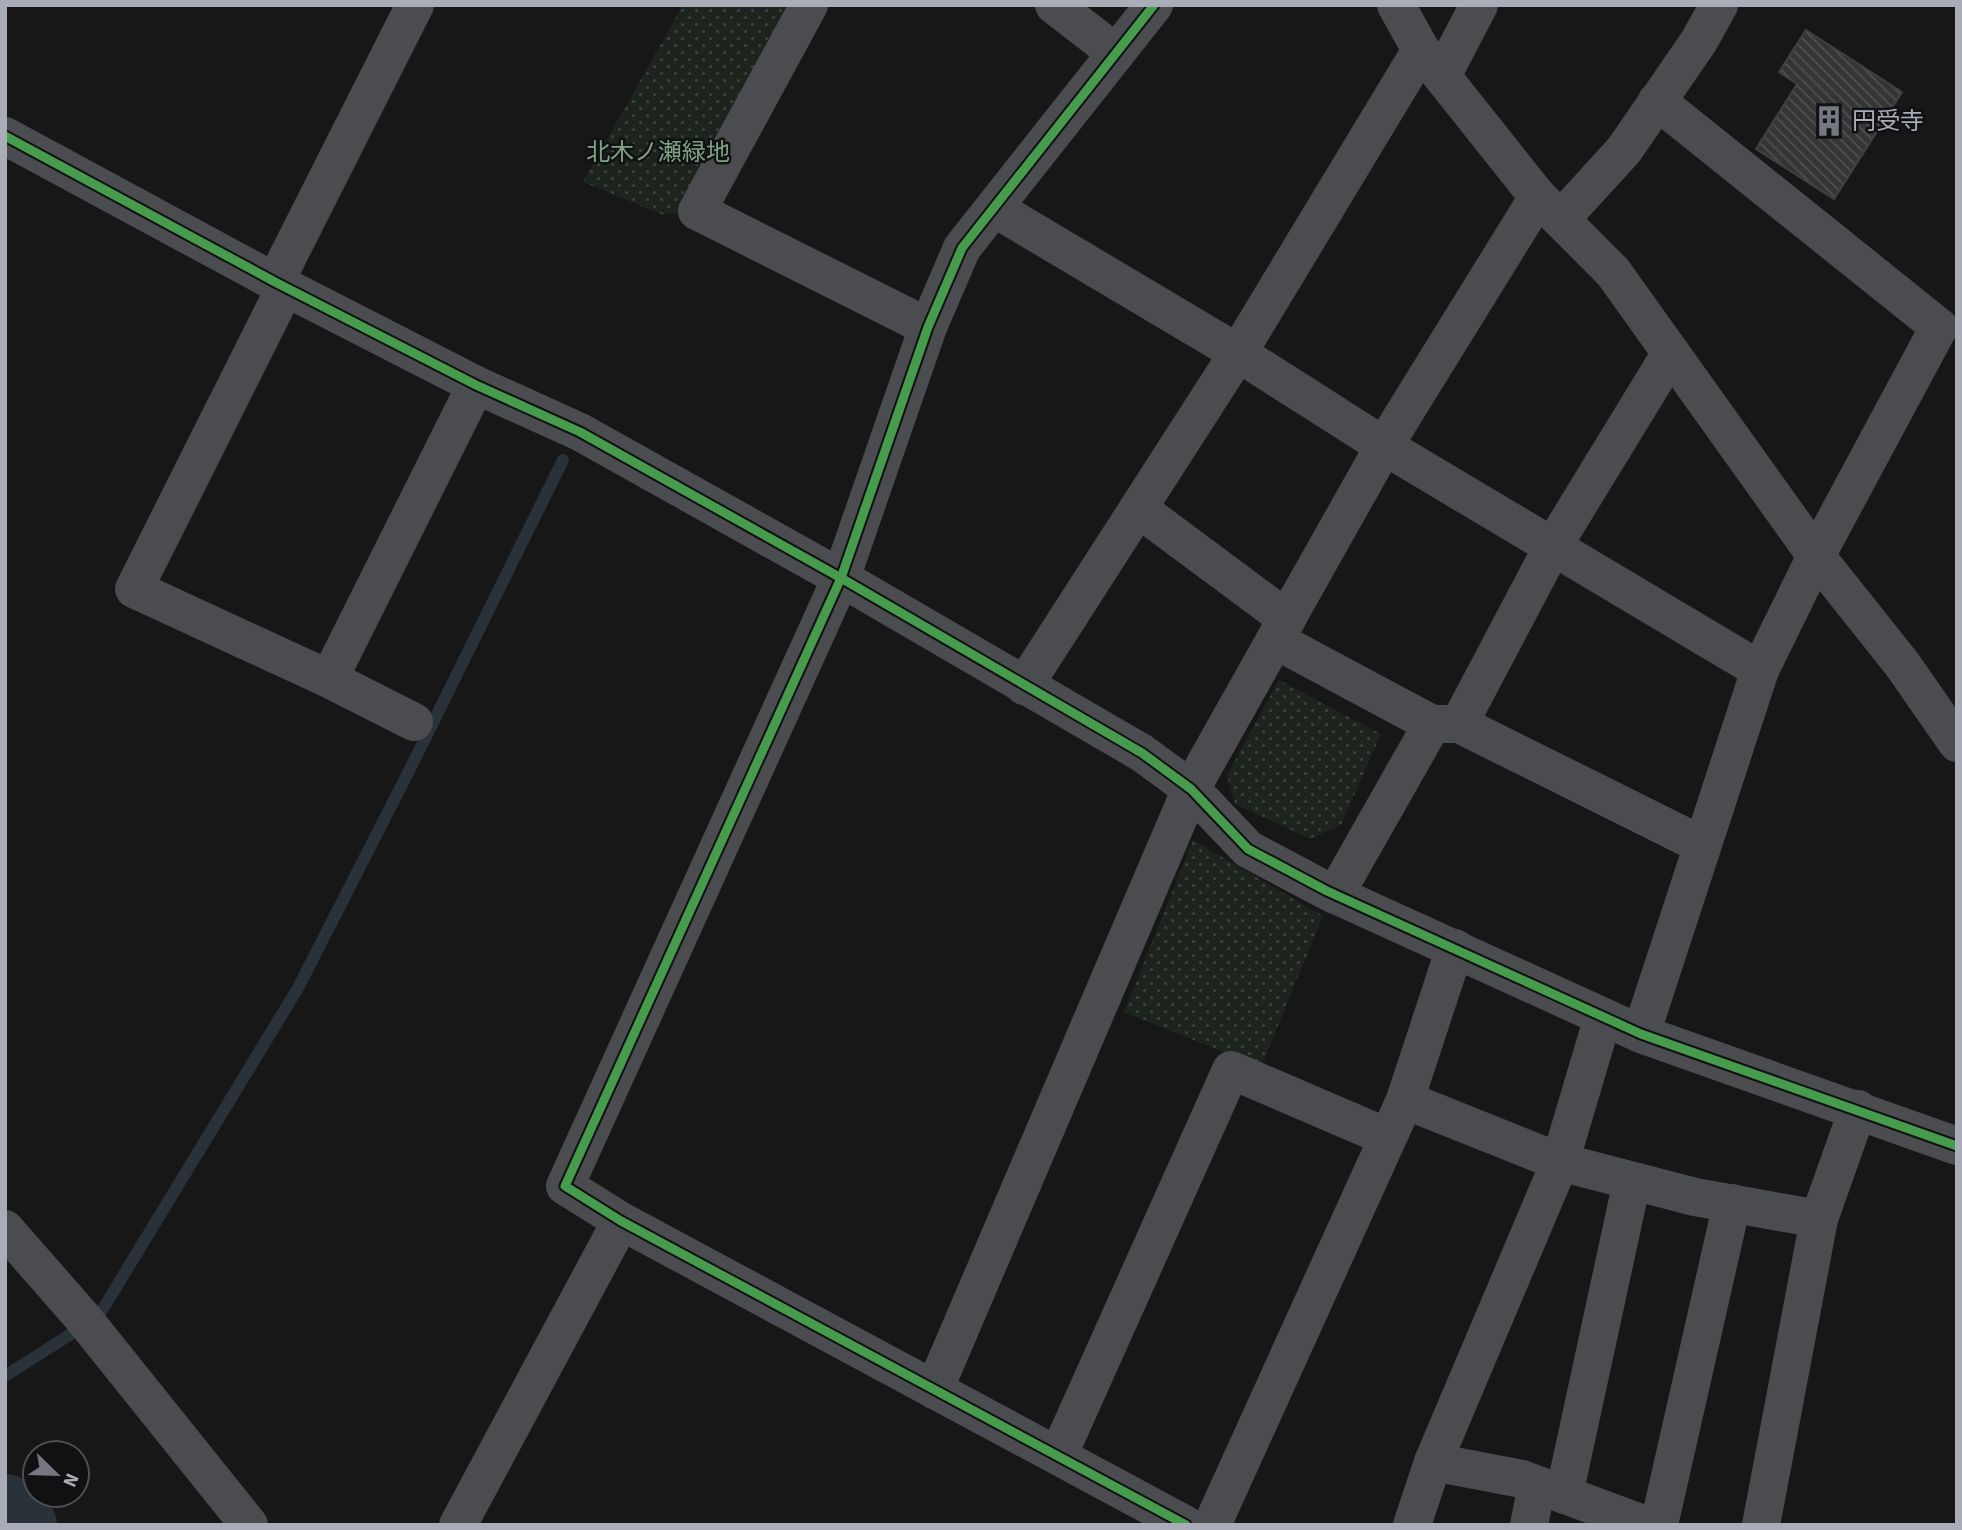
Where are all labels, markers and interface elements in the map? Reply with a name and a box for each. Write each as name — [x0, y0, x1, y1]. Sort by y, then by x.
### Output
building icon: 円受寺 — [1812, 104, 1846, 138]
place label: 円受寺 — [1852, 104, 1924, 139]
park label: 北木ノ瀬緑地 — [586, 135, 730, 170]
north arrow — [21, 1439, 91, 1509]
text: N — [55, 1469, 85, 1491]

